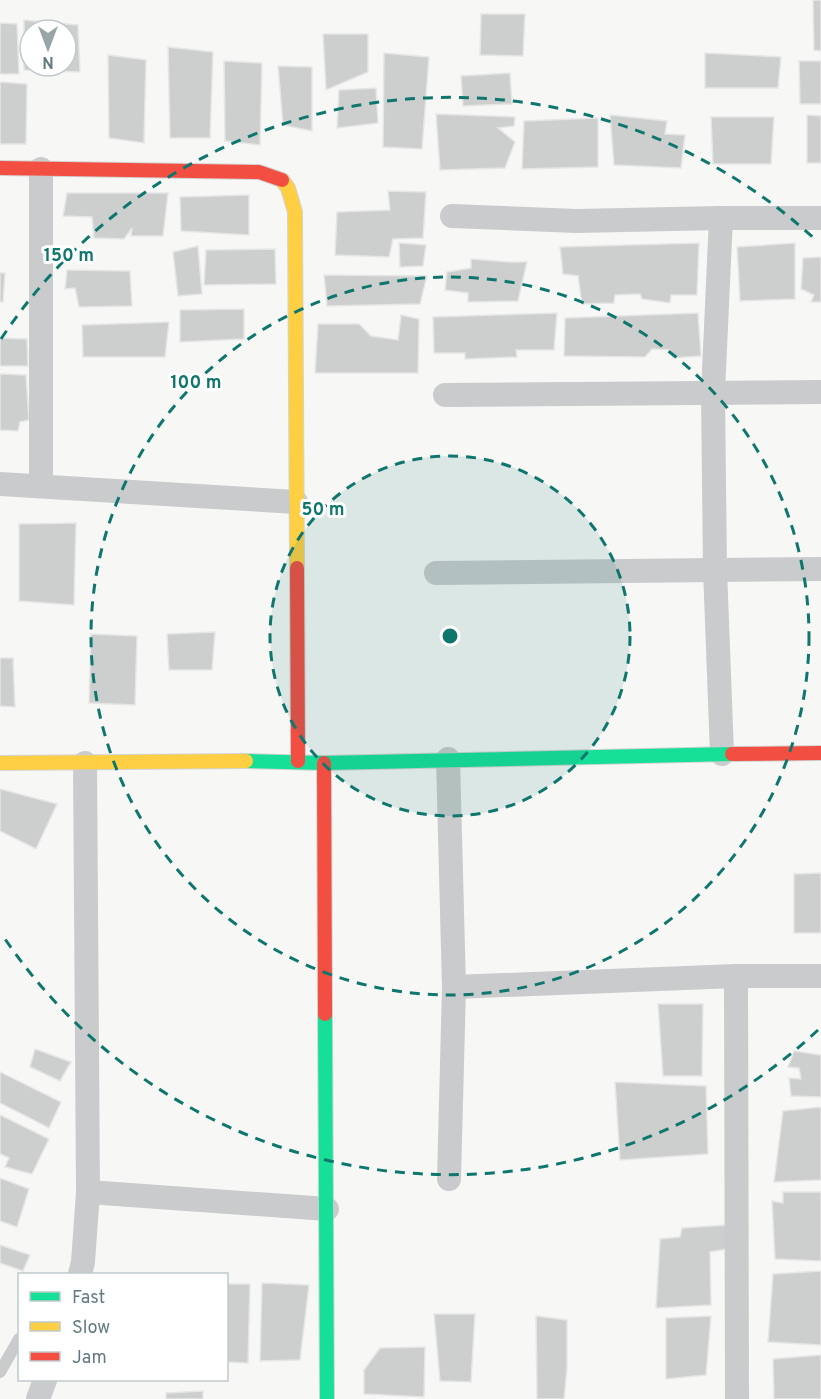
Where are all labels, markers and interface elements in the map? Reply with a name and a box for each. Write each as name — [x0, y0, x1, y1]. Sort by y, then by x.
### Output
north arrow — [18, 18, 78, 78]
text: N — [42, 51, 54, 71]
text: 150 m — [44, 245, 94, 268]
text: 100 m — [170, 372, 222, 395]
text: 50 m — [301, 499, 345, 522]
centre of rings — [440, 626, 460, 646]
legend — [18, 1273, 228, 1381]
text: Fast — [72, 1287, 105, 1310]
text: Slow — [72, 1317, 110, 1340]
text: Jam — [72, 1347, 107, 1370]

